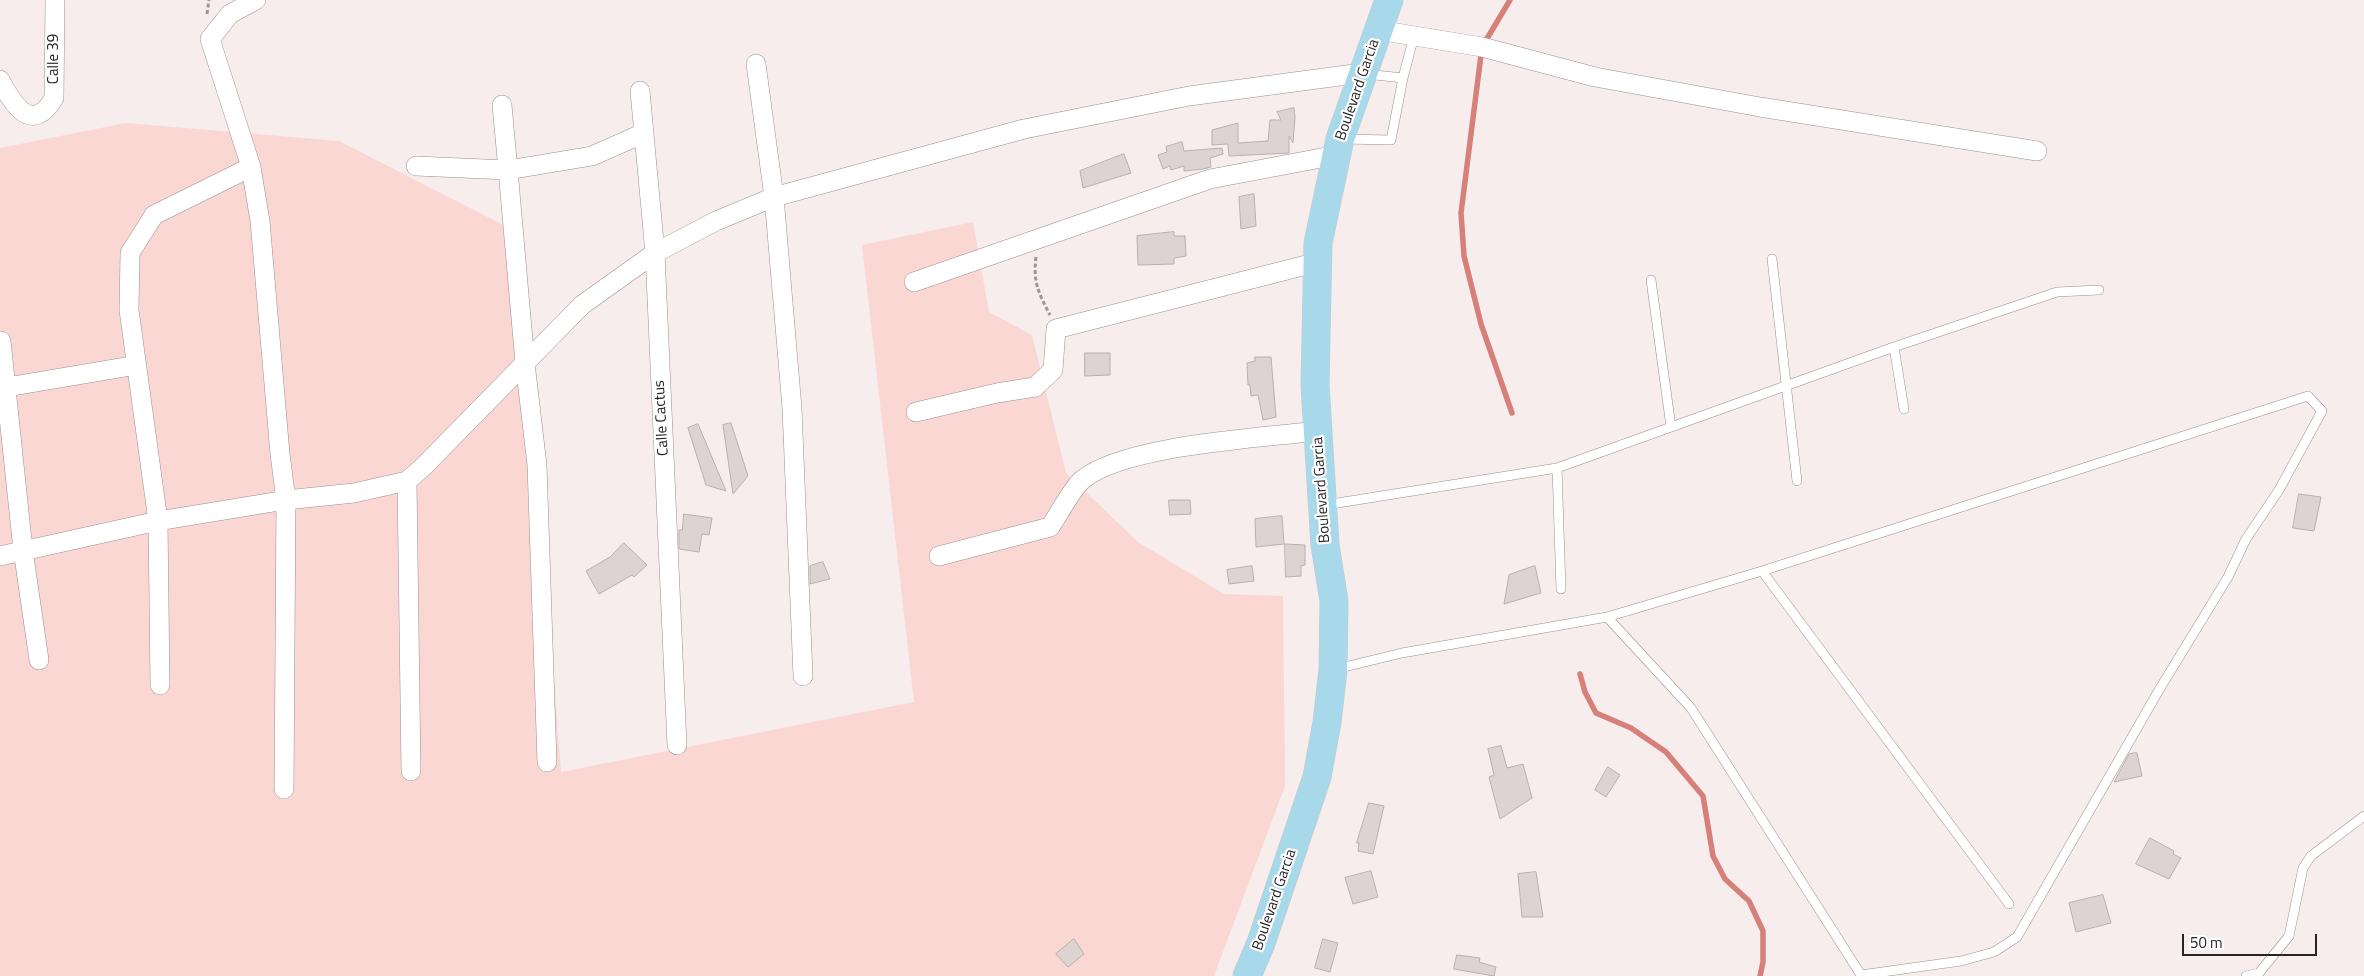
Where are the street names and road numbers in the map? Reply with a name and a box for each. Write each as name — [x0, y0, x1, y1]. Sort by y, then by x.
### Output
street label: Calle 39 — [45, 34, 63, 84]
street label: Boulevard Garcia — [1332, 37, 1384, 143]
street label: Calle Cactus — [651, 380, 673, 456]
street label: Boulevard Garcia — [1309, 436, 1335, 544]
street label: Boulevard Garcia — [1249, 847, 1301, 953]

